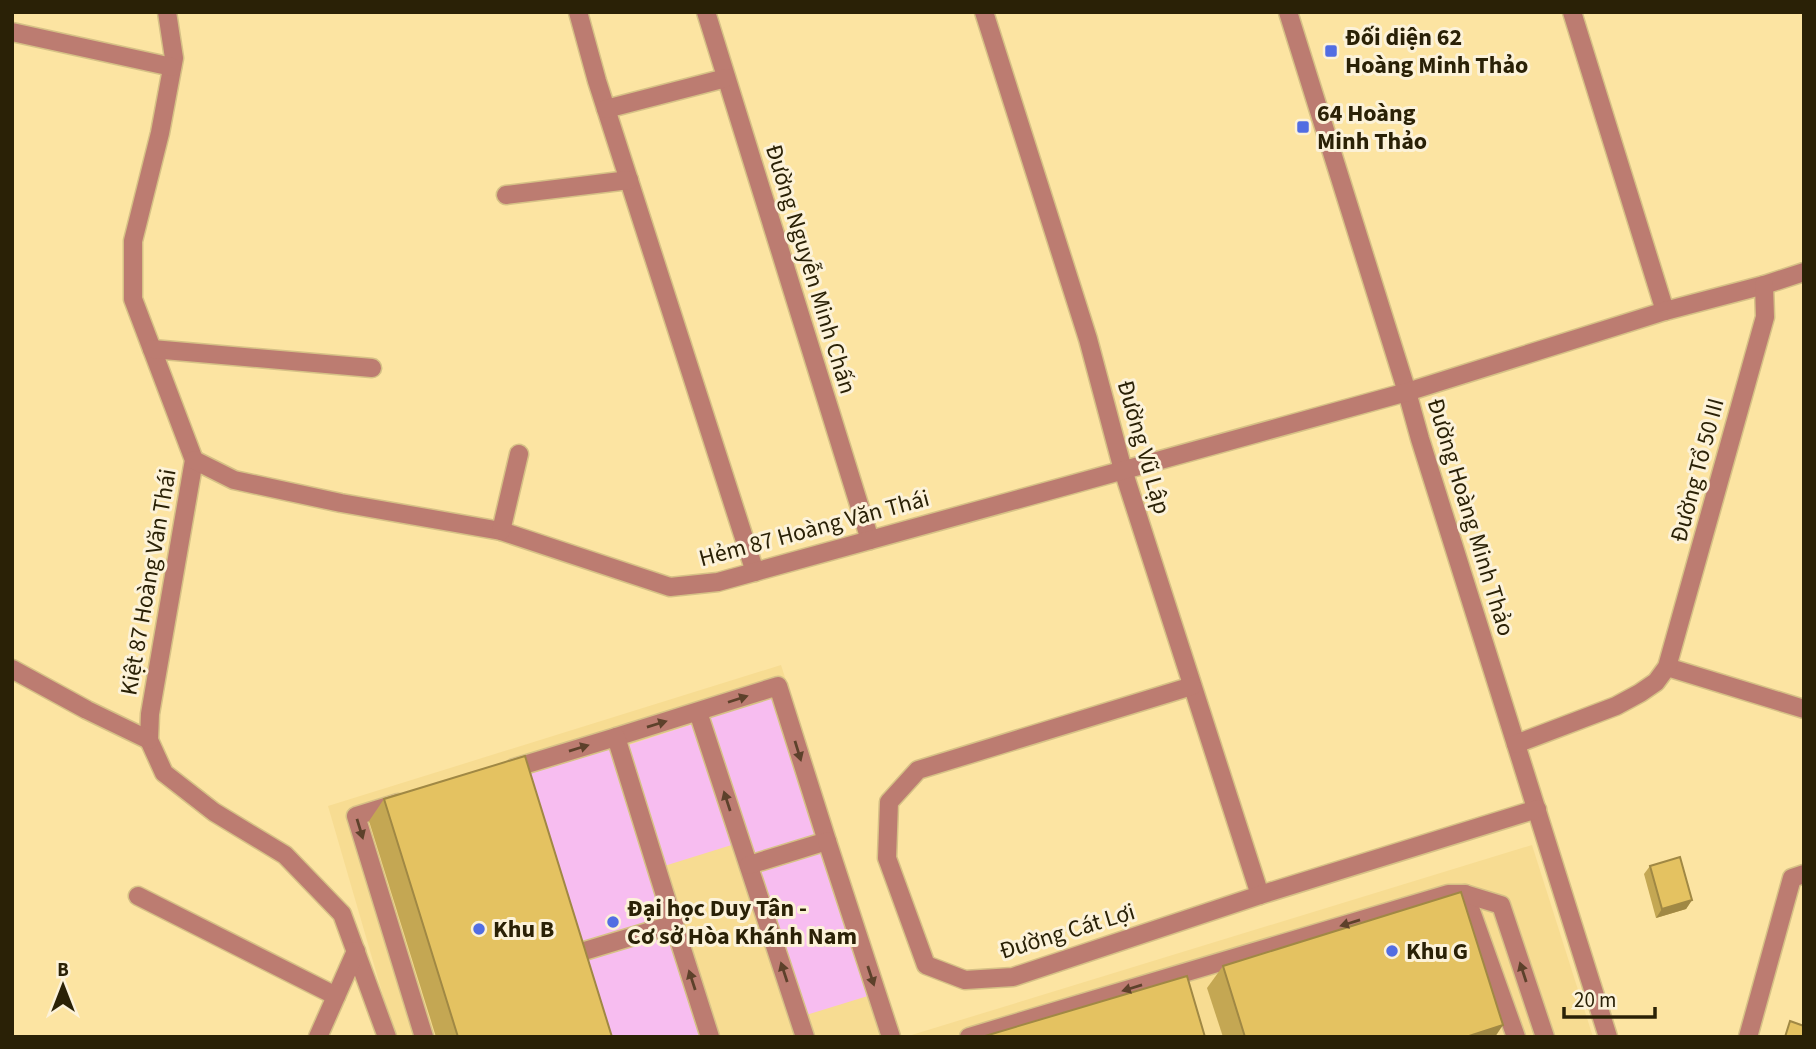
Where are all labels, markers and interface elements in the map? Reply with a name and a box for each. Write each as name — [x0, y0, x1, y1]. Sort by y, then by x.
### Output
place label: Đối diện 62 Hoàng Minh Thảo — [1345, 20, 1528, 83]
marker: Đối diện 62 Hoàng Minh Thảo — [1323, 43, 1339, 59]
place label: 64 Hoàng Minh Thảo — [1317, 96, 1427, 159]
marker: 64 Hoàng Minh Thảo — [1295, 119, 1311, 135]
street label: Đường Nguyễn Minh Chấn — [756, 140, 865, 398]
street label: Đường Vũ Lập — [1108, 376, 1179, 518]
street label: Đường Hoàng Minh Thảo — [1418, 394, 1523, 640]
street label: Đường Tổ 50 III — [1661, 394, 1734, 546]
street label: Kiệt 87 Hoàng Văn Thái — [111, 466, 186, 698]
street label: Hẻm 87 Hoàng Văn Thái — [695, 481, 933, 576]
one-way arrow — [727, 693, 748, 704]
one-way arrow — [647, 719, 668, 729]
one-way arrow — [794, 741, 804, 762]
one-way arrow — [569, 743, 590, 753]
one-way arrow — [721, 790, 732, 811]
one-way arrow — [355, 819, 365, 840]
place label: Đại học Duy Tân - Cơ sở Hòa Khánh Nam — [627, 891, 857, 954]
street label: Đường Cát Lợi — [995, 894, 1139, 969]
place label: Khu B — [493, 912, 554, 947]
marker: Đại học Duy Tân - Cơ sở Hòa Khánh Nam — [605, 914, 621, 930]
one-way arrow — [1339, 918, 1360, 928]
marker: Khu B — [471, 921, 487, 937]
place label: Khu G — [1406, 934, 1468, 969]
marker: Khu G — [1384, 943, 1400, 959]
north arrow — [28, 951, 98, 1021]
text: B — [57, 957, 69, 984]
one-way arrow — [778, 961, 788, 982]
one-way arrow — [1517, 961, 1528, 982]
one-way arrow — [866, 966, 877, 987]
one-way arrow — [686, 970, 697, 991]
scale bar — [1564, 976, 1655, 1020]
one-way arrow — [1121, 984, 1142, 994]
text: 20 m — [1574, 985, 1616, 1015]

